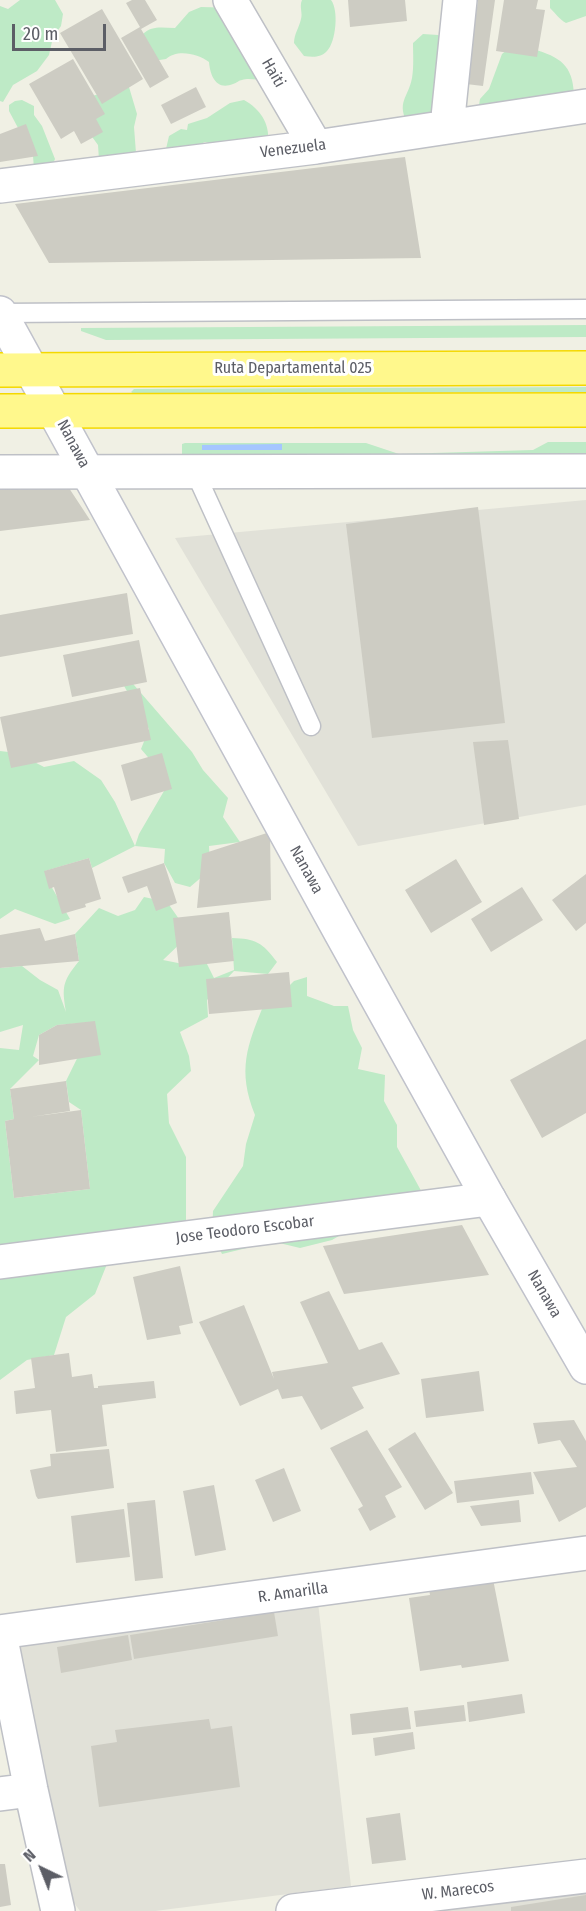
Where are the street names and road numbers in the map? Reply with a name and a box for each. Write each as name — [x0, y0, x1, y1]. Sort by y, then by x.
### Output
street label: Haiti — [257, 55, 289, 91]
street label: Venezuela — [259, 135, 327, 163]
street label: Ruta Departamental 025 — [214, 359, 372, 379]
street label: Nanawa — [52, 417, 94, 471]
street label: Nanawa — [285, 843, 327, 897]
street label: Jose Teodoro Escobar — [175, 1212, 315, 1248]
street label: Nanawa — [523, 1267, 565, 1321]
street label: R. Amarilla — [257, 1579, 329, 1607]
street label: W. Marecos — [421, 1877, 495, 1905]

